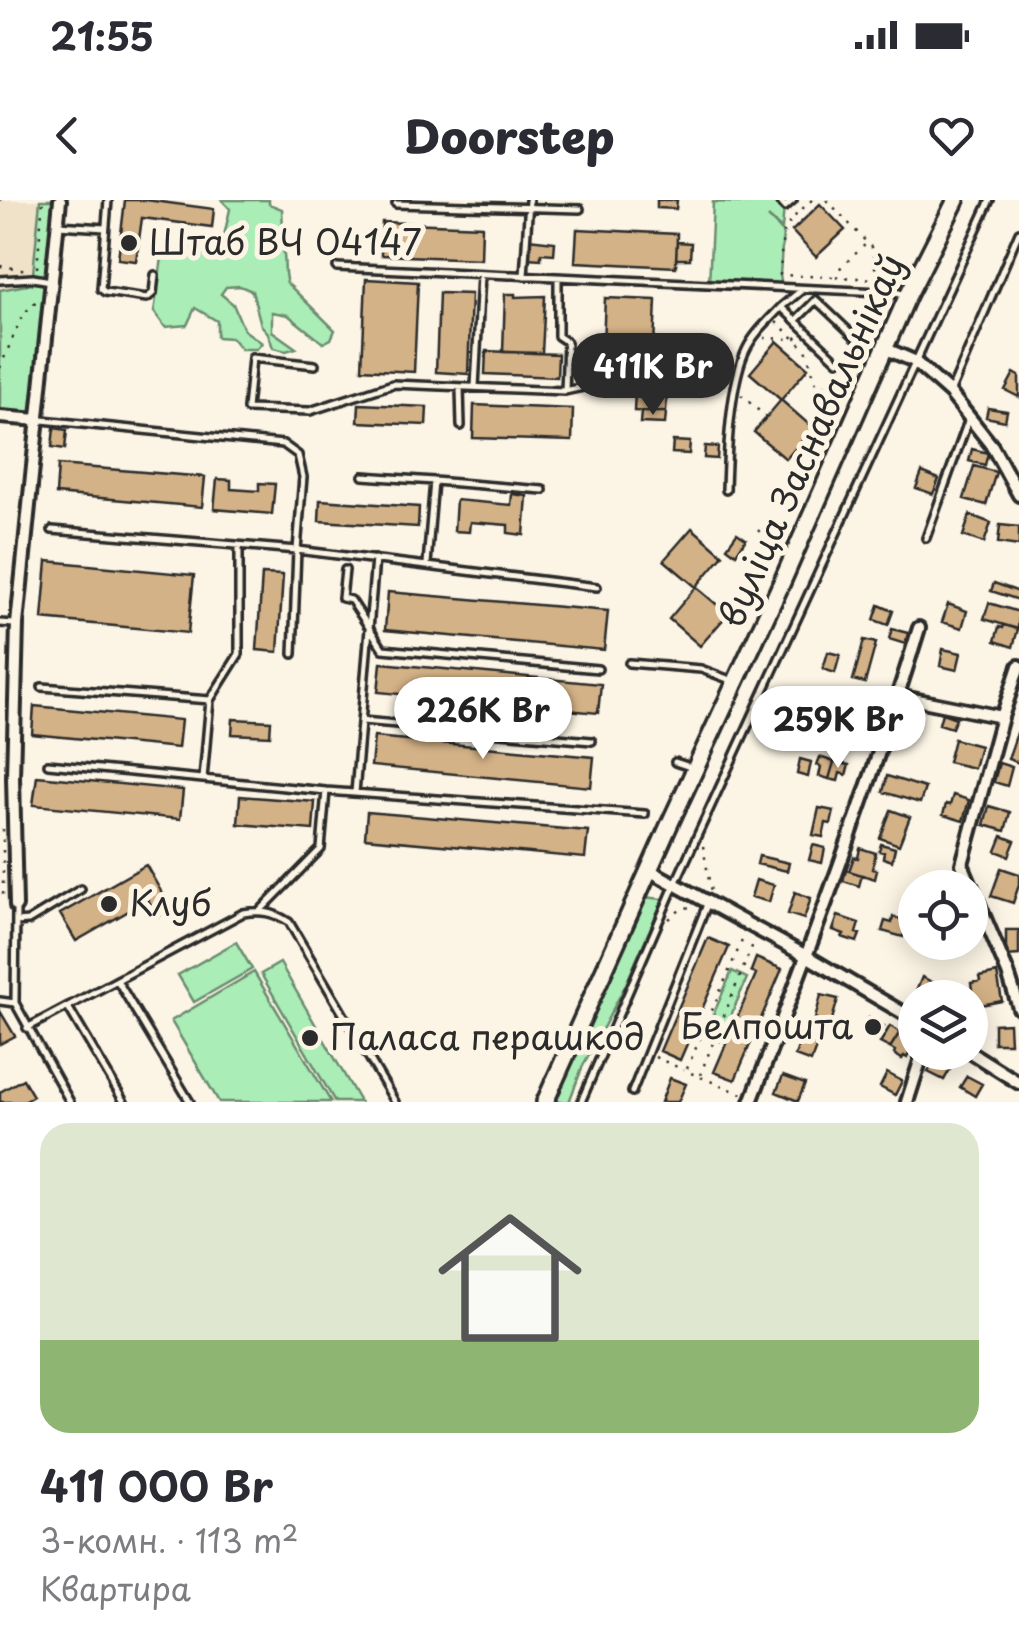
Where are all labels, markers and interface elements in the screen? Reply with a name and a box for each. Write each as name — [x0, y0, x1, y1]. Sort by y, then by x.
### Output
text: 21:55 — [50, 7, 154, 64]
text: Doorstep — [404, 101, 615, 169]
icon: back — [40, 108, 95, 163]
icon: heart — [924, 108, 979, 163]
place label: Штаб ВЧ 04147 — [149, 214, 422, 267]
marker: Штаб ВЧ 04147 — [118, 232, 140, 254]
street label: вуліца Заснавальнікаў — [703, 245, 916, 635]
pin: 411K Br — [561, 333, 745, 418]
text: 411K Br — [593, 341, 713, 389]
pin: 226K Br — [391, 677, 575, 762]
text: 226K Br — [416, 685, 550, 733]
pin: 259K Br — [746, 686, 930, 771]
text: 259K Br — [773, 694, 903, 742]
map controls — [898, 870, 988, 1070]
button: locate — [898, 870, 988, 960]
place label: Клуб — [129, 875, 211, 928]
marker: Клуб — [98, 893, 120, 915]
button: layers — [898, 980, 988, 1070]
place label: Белпошта — [681, 998, 853, 1051]
place label: Паласа перашкод — [330, 1009, 645, 1062]
marker: Белпошта — [862, 1016, 884, 1038]
marker: Паласа перашкод — [299, 1027, 321, 1049]
icon: home — [420, 1188, 600, 1368]
text: 411 000 Br — [40, 1453, 273, 1516]
text: 3-комн. · 113 m² — [40, 1516, 299, 1564]
text: Квартира — [40, 1564, 191, 1612]

